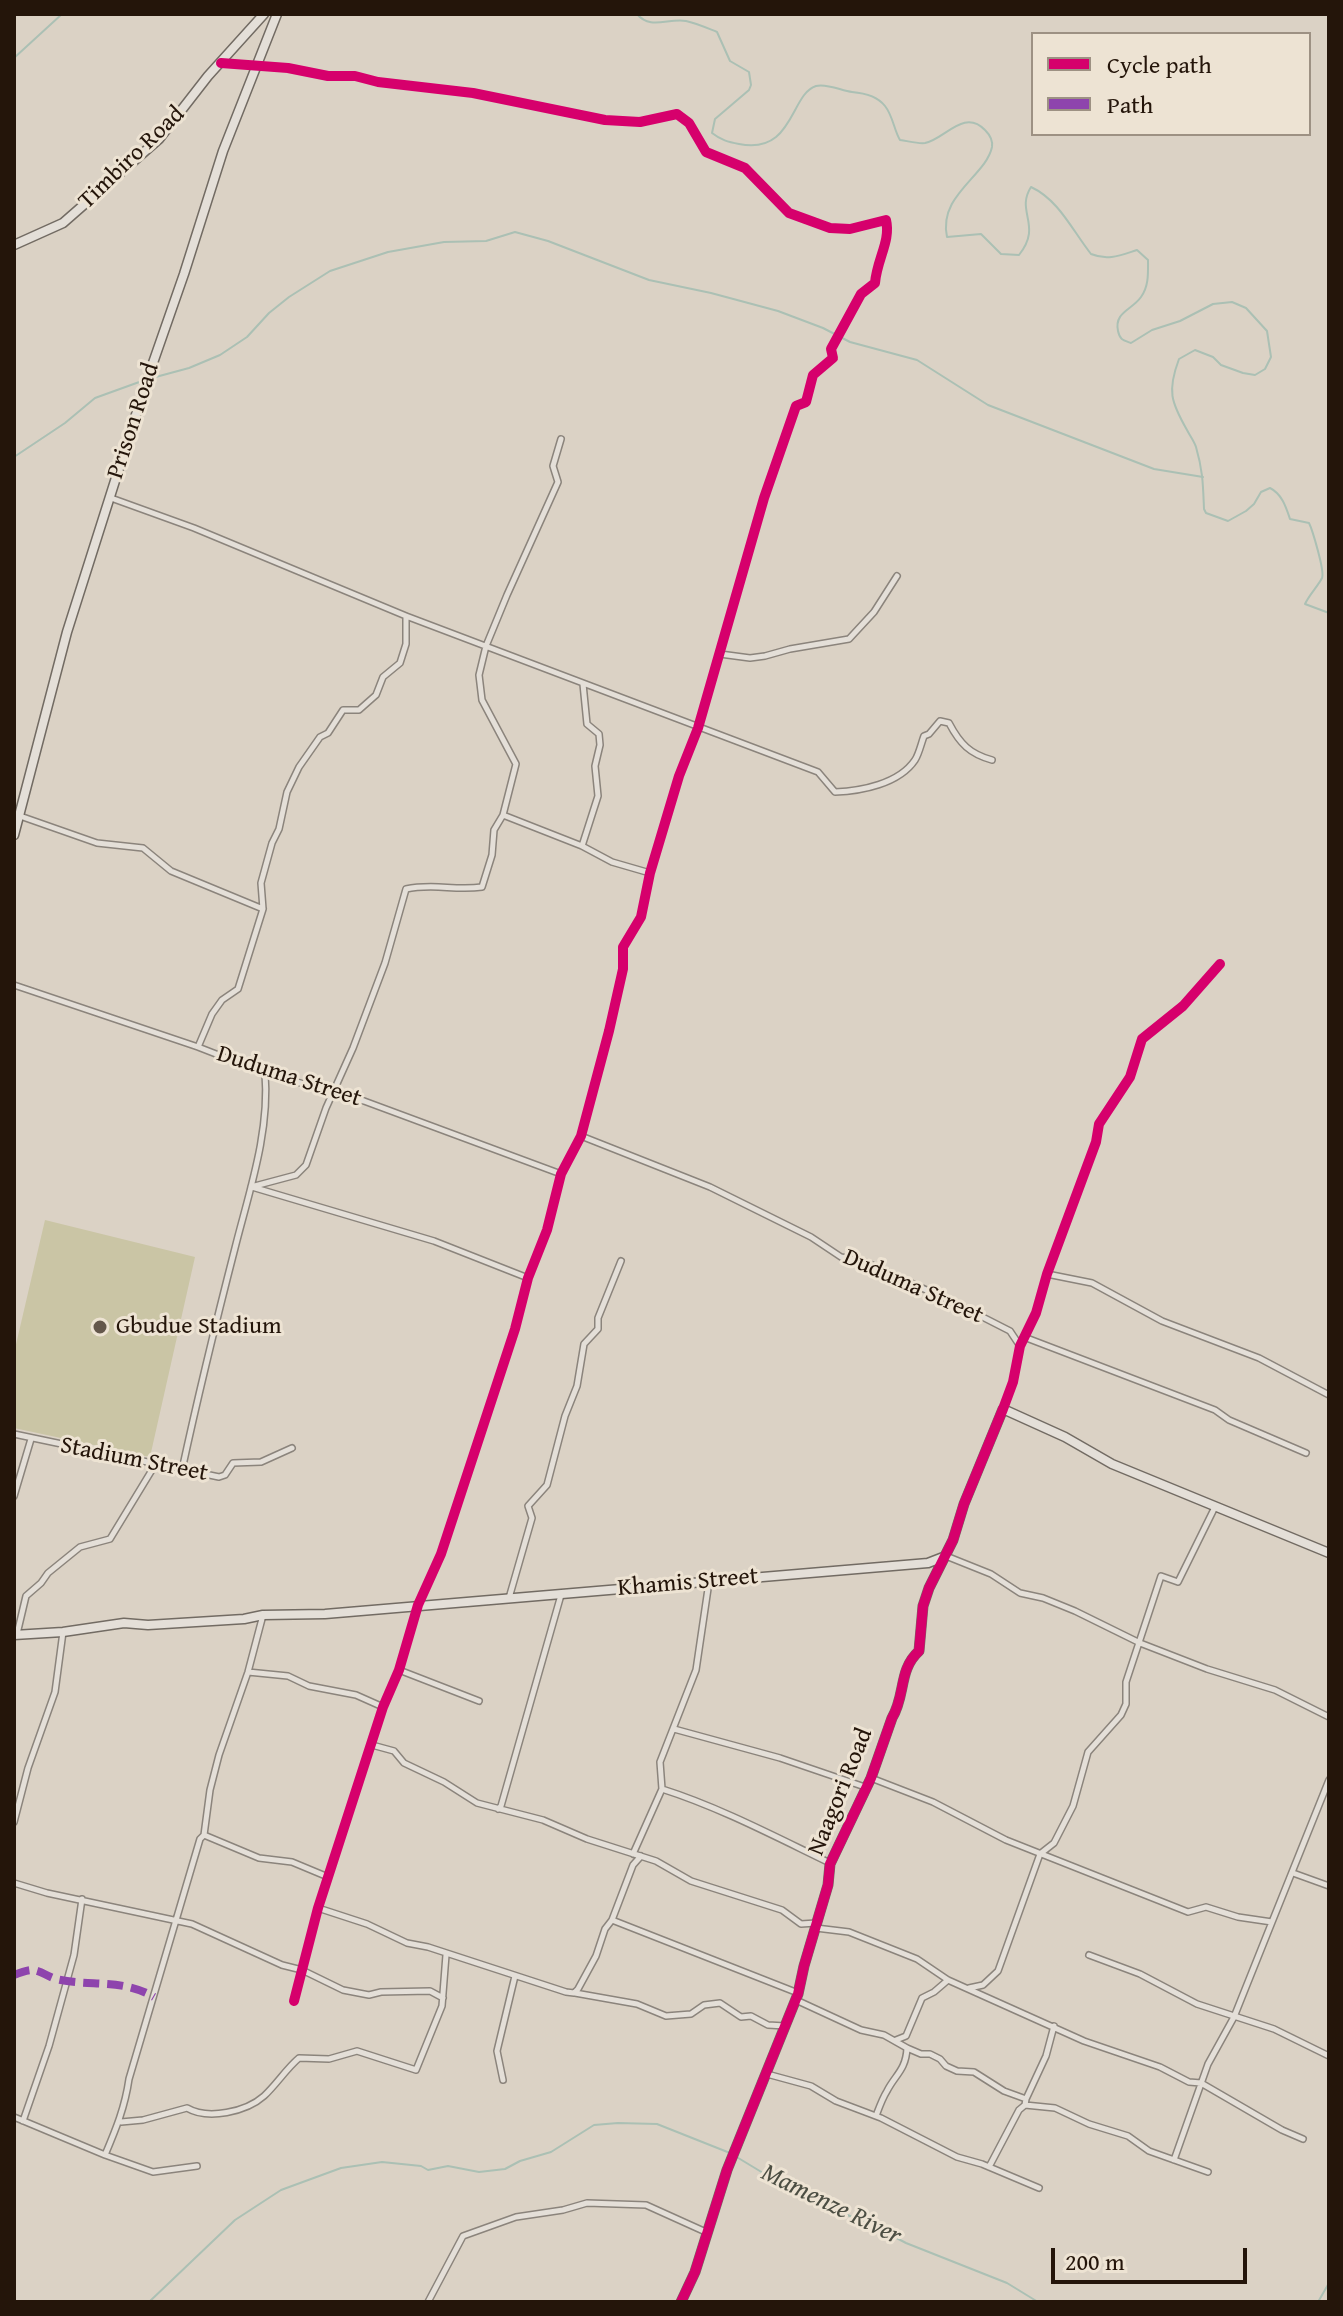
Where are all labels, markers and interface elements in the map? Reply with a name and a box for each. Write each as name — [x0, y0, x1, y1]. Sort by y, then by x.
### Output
legend — [1031, 32, 1311, 136]
text: Cycle path — [1107, 47, 1212, 82]
text: Path — [1107, 87, 1153, 122]
street label: Timbiro Road — [73, 100, 191, 216]
street label: Prison Road — [102, 359, 166, 483]
street label: Duduma Street — [213, 1040, 365, 1114]
street label: Duduma Street — [838, 1243, 988, 1331]
place label: Gbudue Stadium — [116, 1313, 282, 1341]
marker: Gbudue Stadium — [91, 1318, 109, 1336]
street label: Stadium Street — [58, 1432, 210, 1488]
street label: Khamis Street — [617, 1563, 759, 1603]
street label: Naagori Road — [802, 1724, 880, 1860]
water label: Mamenze River — [756, 2158, 906, 2252]
scale bar — [1055, 2232, 1251, 2282]
text: 200 m — [1065, 2244, 1125, 2279]

